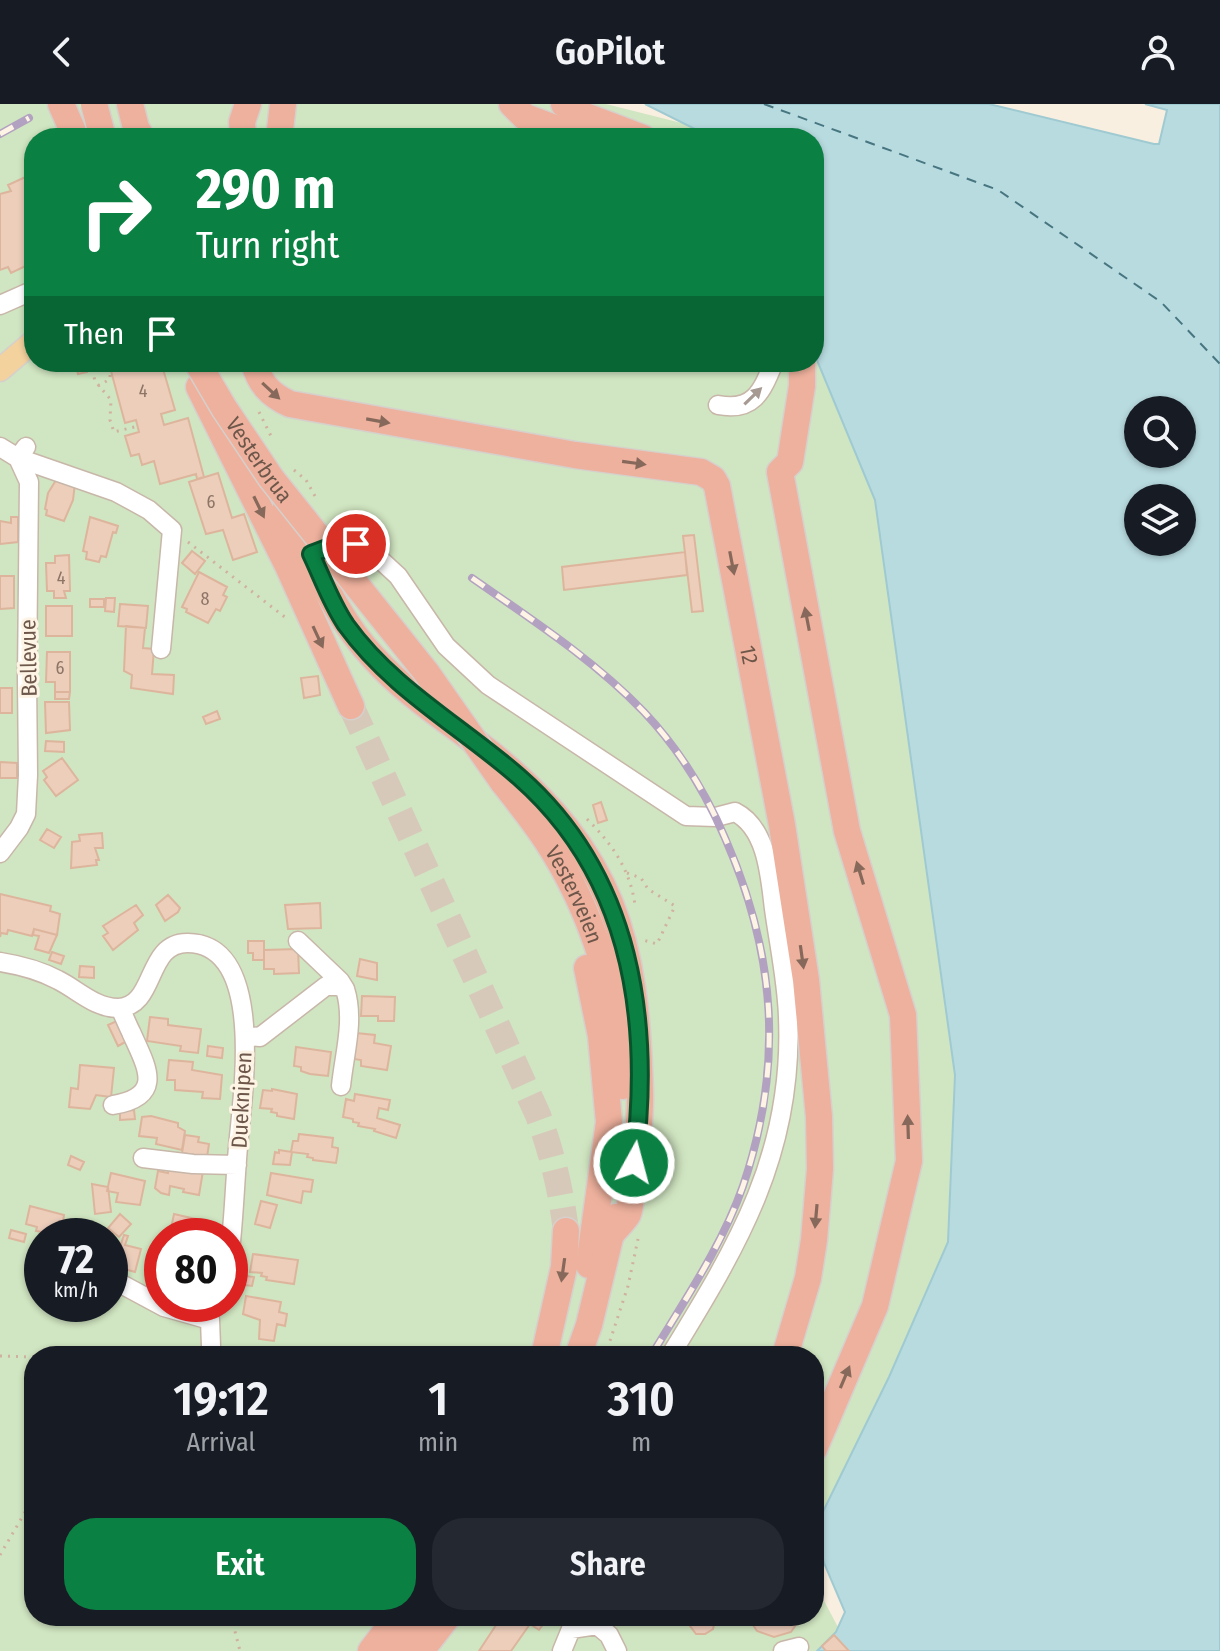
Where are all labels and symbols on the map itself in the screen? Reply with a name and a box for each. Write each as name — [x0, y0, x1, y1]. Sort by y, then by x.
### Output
house number: 4 — [139, 380, 148, 402]
one-way arrow — [261, 382, 281, 400]
one-way arrow — [743, 387, 762, 405]
street label: Vesterbrua — [220, 412, 298, 508]
one-way arrow — [365, 415, 390, 427]
one-way arrow — [622, 457, 647, 470]
house number: 6 — [207, 491, 216, 513]
one-way arrow — [252, 495, 266, 519]
pin — [322, 510, 390, 578]
one-way arrow — [726, 550, 738, 575]
house number: 4 — [57, 567, 66, 589]
house number: 8 — [201, 588, 210, 610]
one-way arrow — [800, 606, 812, 631]
street label: Bellevue — [14, 619, 43, 697]
one-way arrow — [311, 625, 325, 648]
street label: 12 — [734, 643, 764, 666]
house number: 6 — [56, 657, 65, 679]
street label: Vesterveien — [539, 841, 609, 947]
one-way arrow — [853, 861, 866, 885]
one-way arrow — [796, 945, 809, 970]
street label: Dueknipen — [225, 1051, 258, 1149]
one-way arrow — [901, 1114, 914, 1139]
position arrow — [592, 1121, 676, 1205]
one-way arrow — [809, 1204, 822, 1229]
speed limit sign: 80 — [144, 1218, 248, 1322]
one-way arrow — [556, 1258, 569, 1283]
one-way arrow — [838, 1365, 851, 1389]

